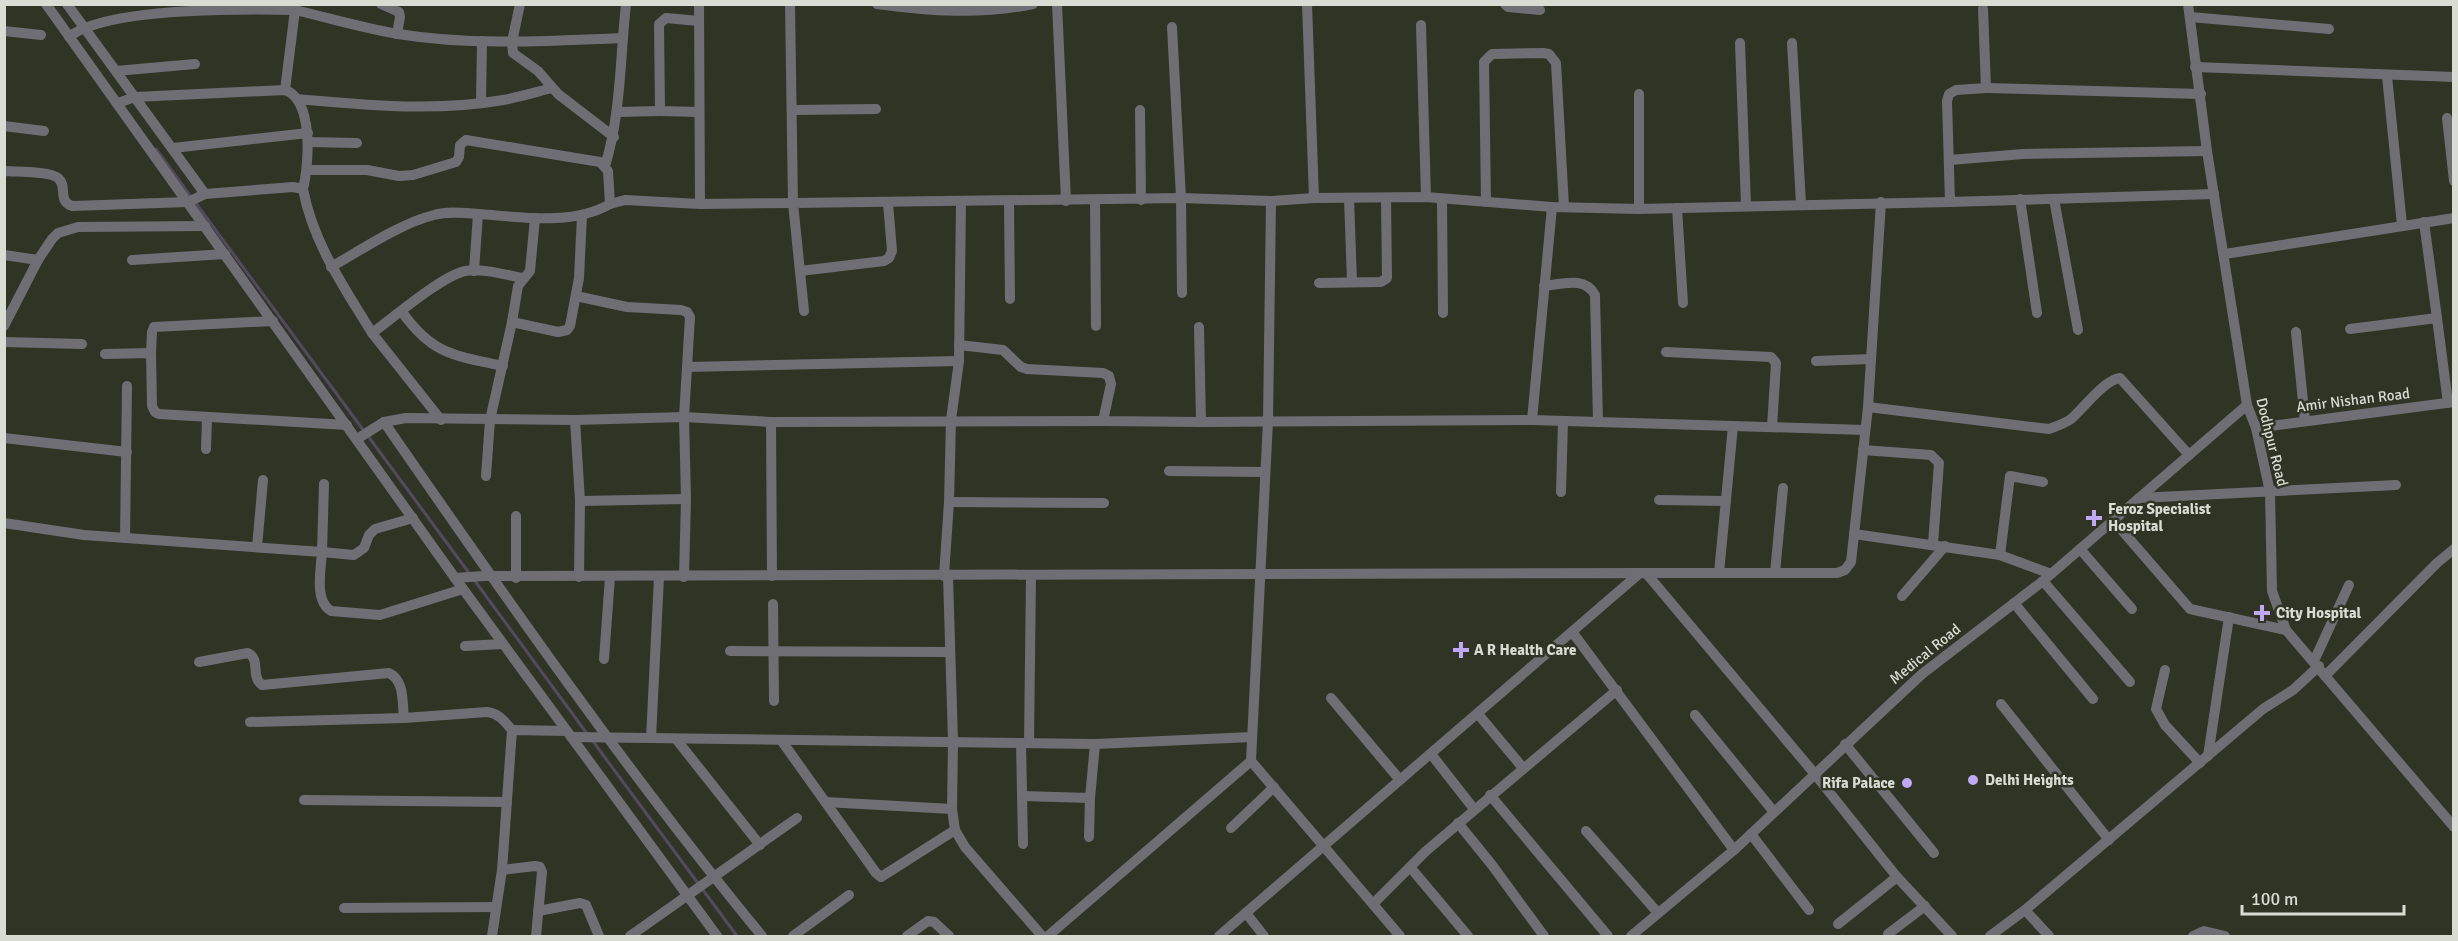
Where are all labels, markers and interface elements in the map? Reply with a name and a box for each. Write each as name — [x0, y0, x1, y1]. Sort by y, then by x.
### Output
street label: Amir Nishan Road — [2295, 384, 2411, 416]
street label: Dodhpur Road — [2252, 396, 2292, 488]
place label: Feroz Specialist Hospital — [2108, 500, 2211, 535]
marker: Feroz Specialist Hospital — [2085, 509, 2103, 527]
marker: City Hospital — [2253, 604, 2271, 622]
place label: City Hospital — [2276, 604, 2362, 622]
street label: Medical Road — [1886, 620, 1964, 688]
marker: A R Health Care — [1452, 641, 1470, 659]
place label: A R Health Care — [1474, 641, 1576, 659]
place label: Delhi Heights — [1985, 771, 2074, 789]
marker: Delhi Heights — [1966, 773, 1980, 787]
place label: Rifa Palace — [1822, 774, 1895, 792]
marker: Rifa Palace — [1900, 776, 1914, 790]
scale bar — [2242, 878, 2404, 916]
text: 100 m — [2251, 888, 2298, 910]

